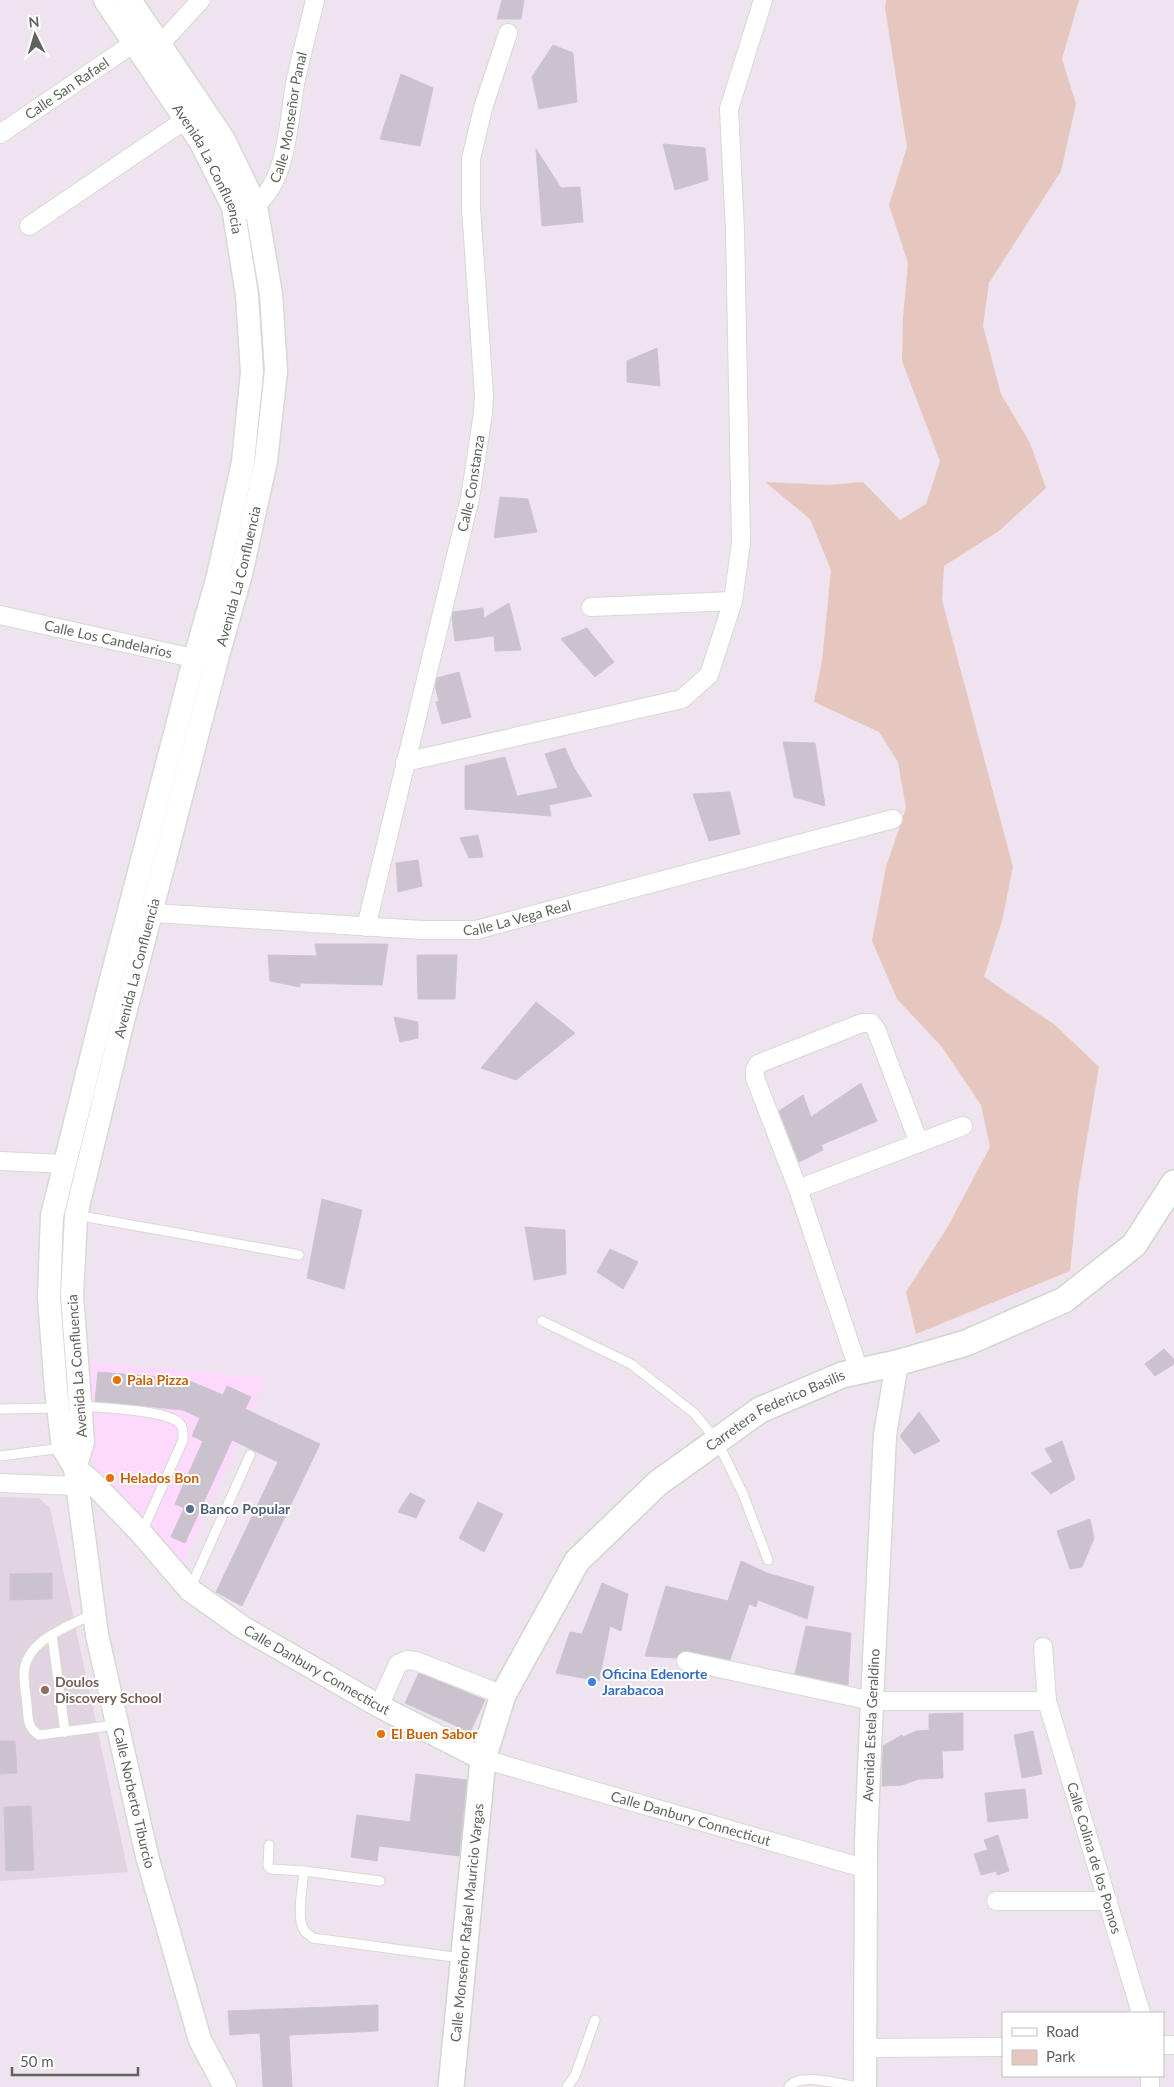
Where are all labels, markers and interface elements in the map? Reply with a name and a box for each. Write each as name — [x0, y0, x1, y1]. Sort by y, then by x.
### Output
north arrow — [10, 10, 60, 60]
text: N — [28, 13, 40, 30]
street label: Calle Monseñor Panal — [266, 50, 310, 186]
street label: Calle San Rafael — [21, 54, 112, 123]
street label: Avenida La Confluencia — [169, 100, 246, 235]
street label: Calle Constanza — [453, 434, 488, 533]
street label: Avenida La Confluencia — [212, 504, 264, 648]
street label: Calle Los Candelarios — [43, 616, 174, 661]
street label: Avenida La Confluencia — [110, 896, 163, 1040]
street label: Calle La Vega Real — [463, 896, 573, 938]
street label: Avenida La Confluencia — [63, 1294, 90, 1438]
street label: Carretera Federico Basilis — [702, 1366, 847, 1454]
place label: Pala Pizza — [127, 1371, 189, 1388]
marker: Pala Pizza — [111, 1374, 123, 1386]
place label: Helados Bon — [120, 1469, 199, 1486]
marker: Helados Bon — [104, 1472, 116, 1484]
place label: Banco Popular — [200, 1500, 291, 1517]
marker: Banco Popular — [184, 1503, 196, 1515]
street label: Calle Danbury Connecticut — [241, 1621, 393, 1718]
street label: Avenida Estela Geraldino — [859, 1648, 883, 1802]
place label: Oficina Edenorte Jarabacoa — [602, 1665, 708, 1698]
place label: Doulos Discovery School — [55, 1673, 162, 1706]
marker: Oficina Edenorte Jarabacoa — [586, 1676, 598, 1688]
marker: Doulos Discovery School — [39, 1684, 51, 1696]
place label: El Buen Sabor — [391, 1725, 478, 1742]
street label: Calle Norberto Tiburcio — [110, 1726, 159, 1870]
marker: El Buen Sabor — [375, 1728, 387, 1740]
street label: Calle Colina de los Pomos — [1064, 1780, 1126, 1936]
street label: Calle Danbury Connecticut — [609, 1787, 773, 1849]
street label: Calle Monseñor Rafael Mauricio Vargas — [446, 1803, 487, 2043]
legend — [1002, 2012, 1164, 2077]
text: Road — [1046, 2022, 1079, 2040]
scale bar — [12, 2044, 139, 2076]
text: Park — [1046, 2047, 1076, 2065]
text: 50 m — [20, 2052, 54, 2070]

